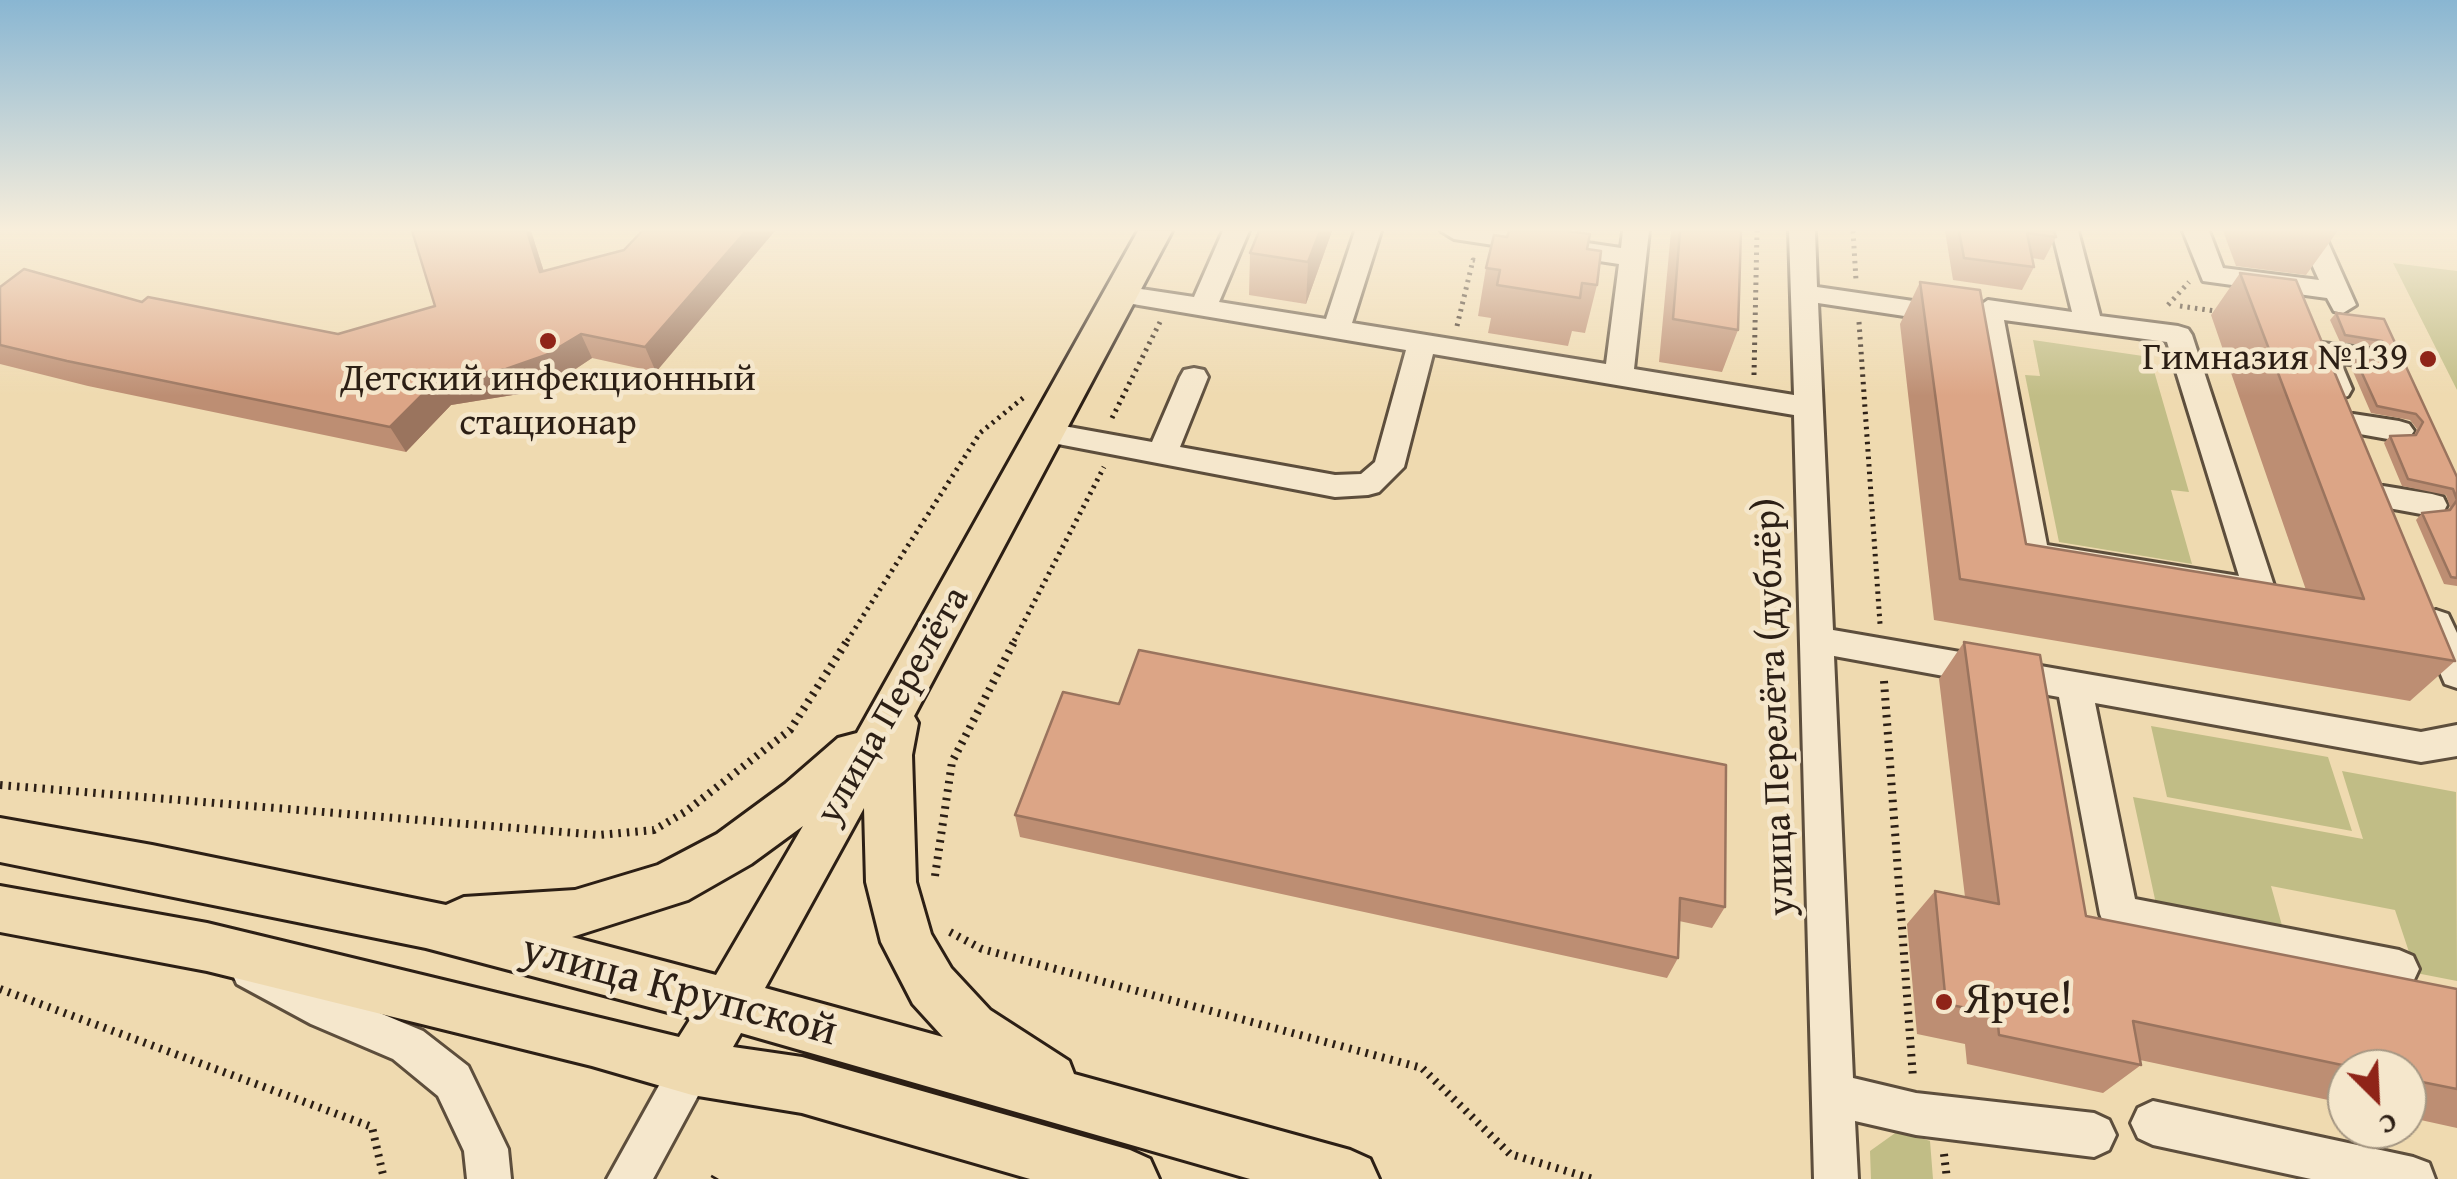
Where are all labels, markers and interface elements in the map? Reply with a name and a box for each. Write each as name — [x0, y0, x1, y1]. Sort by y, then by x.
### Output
marker: Детский инфекционный стационар — [537, 330, 559, 352]
place label: Гимназия №139 — [2142, 336, 2408, 382]
marker: Гимназия №139 — [2417, 348, 2439, 370]
place label: Детский инфекционный стационар — [340, 357, 756, 446]
street label: улица Перелёта (дублёр) — [1746, 497, 1806, 917]
street label: улица Перелёта — [808, 579, 980, 833]
street label: улица Крупской — [515, 924, 843, 1060]
place label: Ярче! — [1964, 975, 2073, 1029]
marker: Ярче! — [1933, 991, 1955, 1013]
north arrow — [2327, 1049, 2427, 1149]
text: С — [2373, 1103, 2404, 1147]

